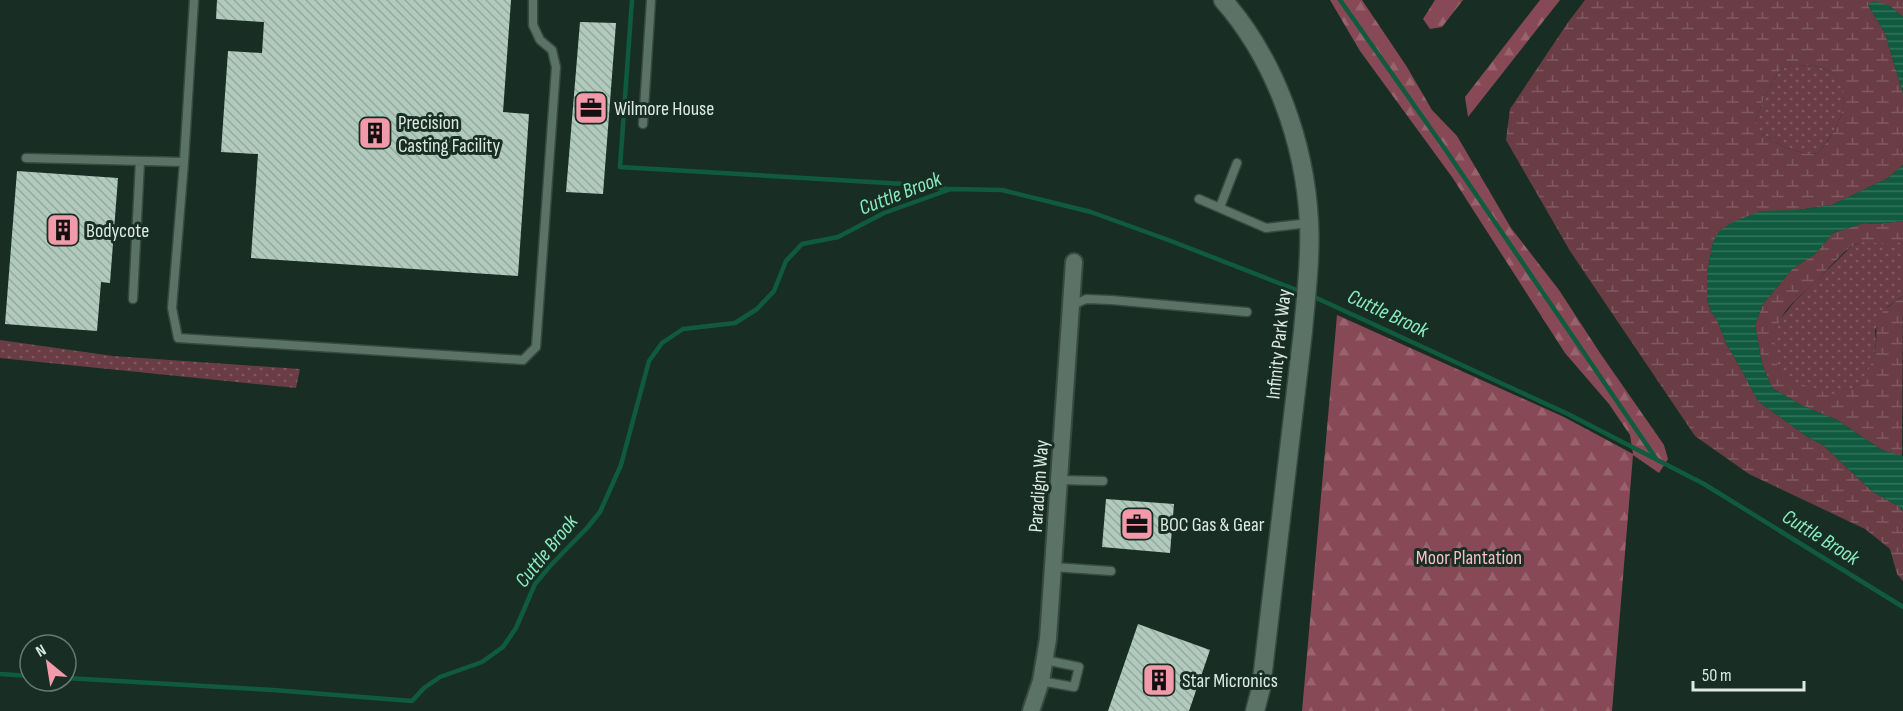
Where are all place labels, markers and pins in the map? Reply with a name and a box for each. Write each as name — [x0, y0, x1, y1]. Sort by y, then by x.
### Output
office icon: Wilmore House — [573, 90, 609, 126]
place label: Wilmore House — [614, 97, 714, 121]
place label: Precision Casting Facility — [398, 111, 500, 158]
building icon: Precision Casting Facility — [357, 115, 393, 151]
building icon: Bodycote — [45, 212, 81, 248]
place label: Bodycote — [86, 219, 149, 243]
office icon: BOC Gas & Gear — [1119, 506, 1155, 542]
place label: BOC Gas & Gear — [1160, 513, 1265, 537]
building icon: Star Micronics — [1141, 662, 1177, 698]
place label: Star Micronics — [1182, 669, 1278, 693]

